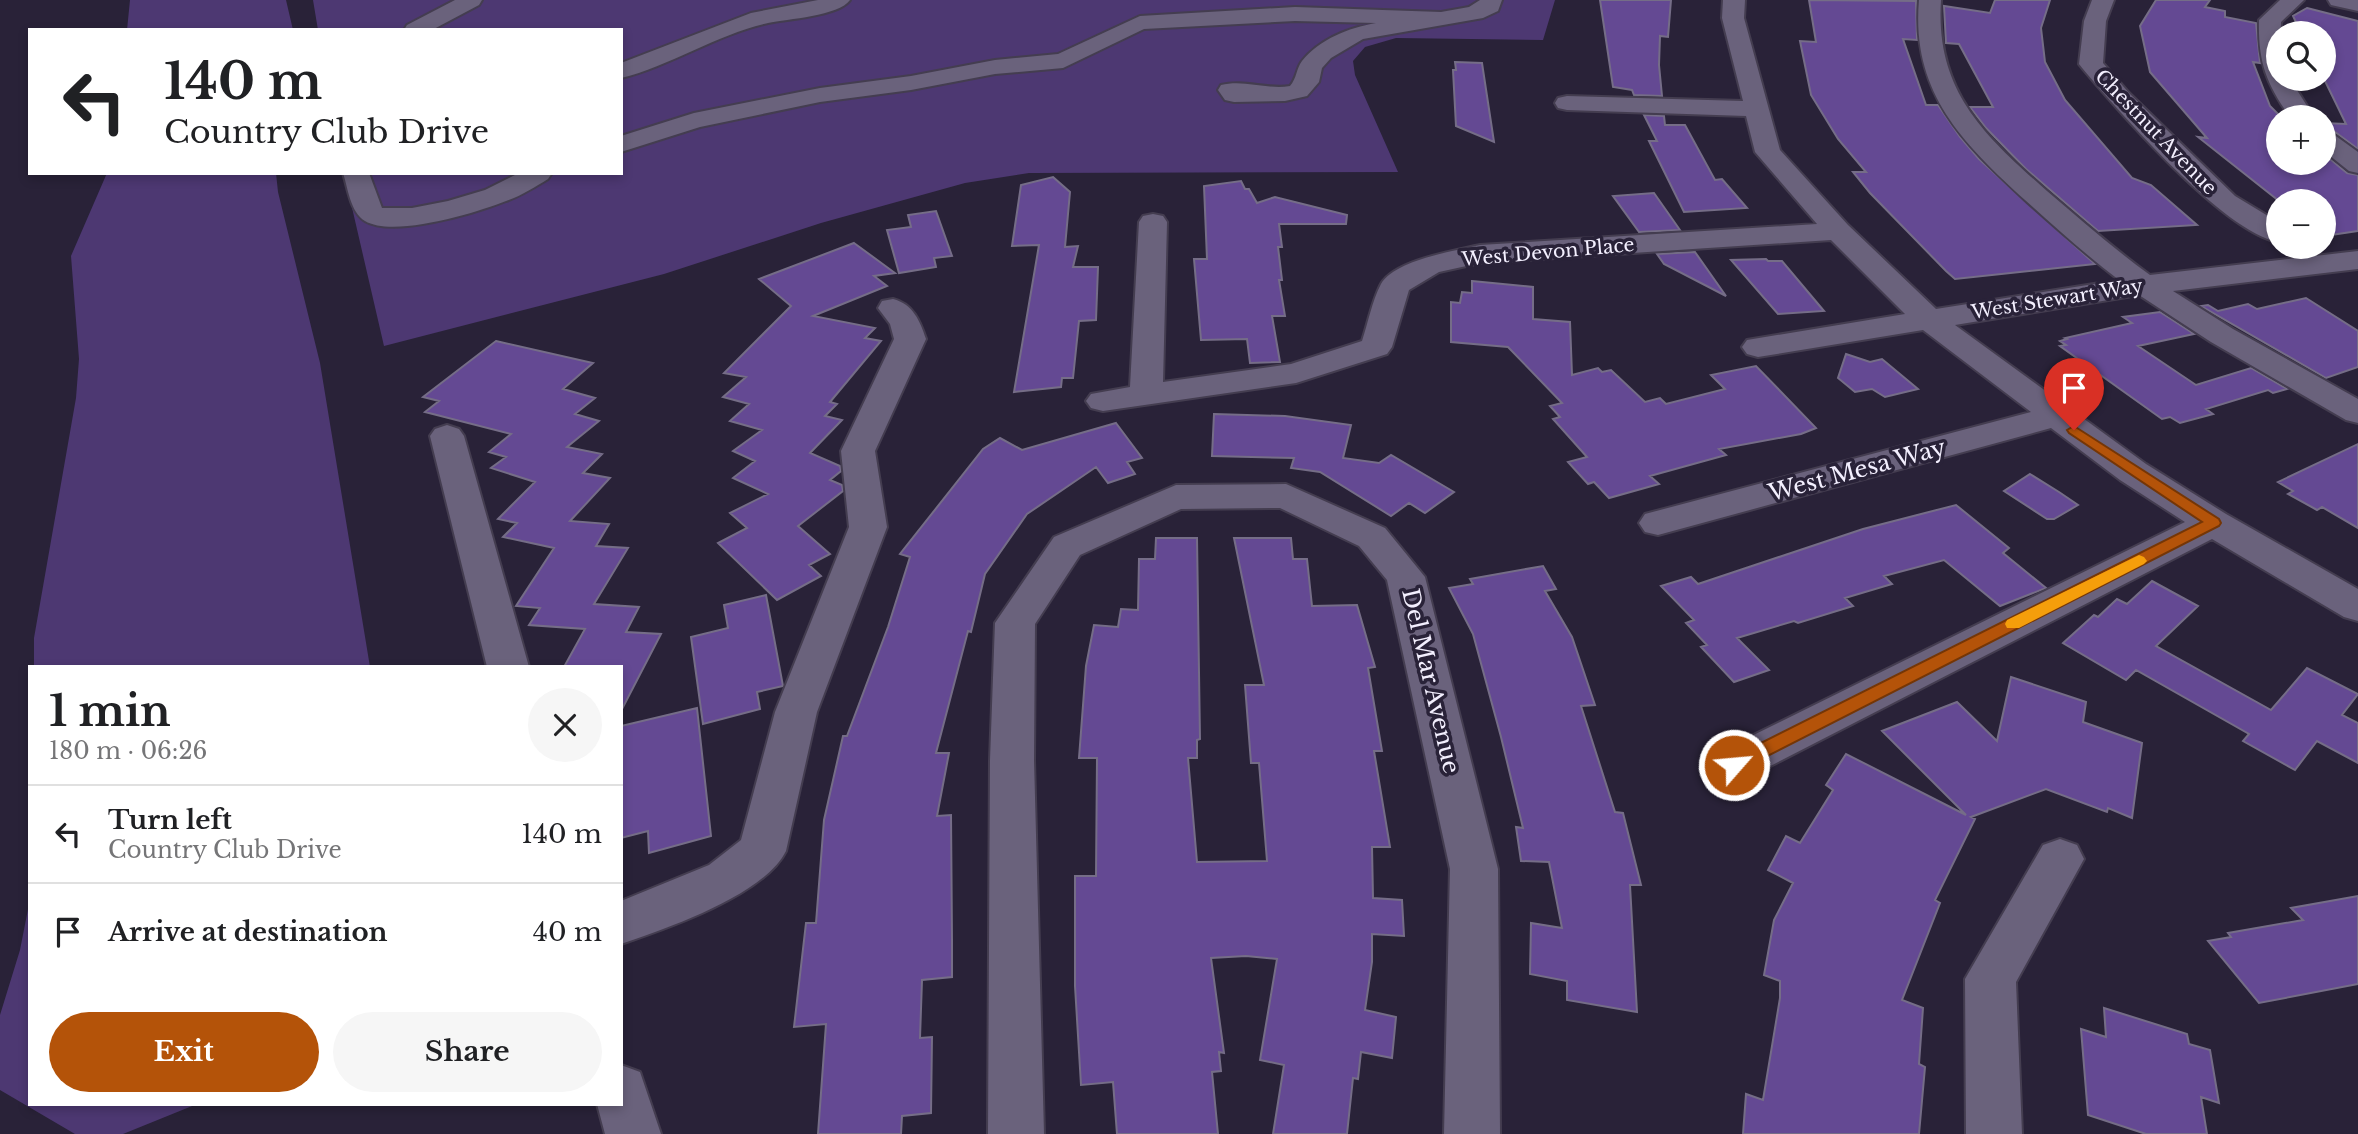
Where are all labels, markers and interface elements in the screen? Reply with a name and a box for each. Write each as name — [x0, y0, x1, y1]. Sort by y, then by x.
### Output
map controls — [2266, 21, 2336, 259]
button: search — [2266, 21, 2336, 91]
text: 140 m — [164, 51, 322, 112]
icon: left — [49, 56, 140, 147]
street label: Chestnut Avenue — [2090, 65, 2222, 199]
button: + — [2266, 105, 2336, 175]
text: Country Club Drive — [164, 112, 489, 152]
button: − — [2266, 189, 2336, 259]
street label: West Devon Place — [1460, 233, 1635, 271]
street label: West Stewart Way — [1969, 274, 2144, 324]
pin — [2044, 358, 2104, 430]
icon: arrive — [2055, 369, 2093, 407]
street label: West Mesa Way — [1764, 433, 1949, 507]
street label: Del Mar Avenue — [1396, 586, 1466, 776]
text: 1 min — [49, 685, 171, 737]
button: close — [528, 688, 602, 762]
position arrow — [1697, 728, 1771, 802]
text: 180 m · 06:26 — [49, 737, 207, 765]
text: Turn left — [108, 804, 232, 836]
icon: left — [49, 815, 87, 853]
text: 140 m — [521, 818, 602, 850]
text: Country Club Drive — [108, 836, 342, 864]
icon: arrive — [49, 913, 87, 951]
text: Arrive at destination — [108, 916, 388, 948]
text: 40 m — [533, 916, 602, 948]
button: Exit — [49, 1012, 319, 1092]
button: Share — [333, 1012, 602, 1092]

